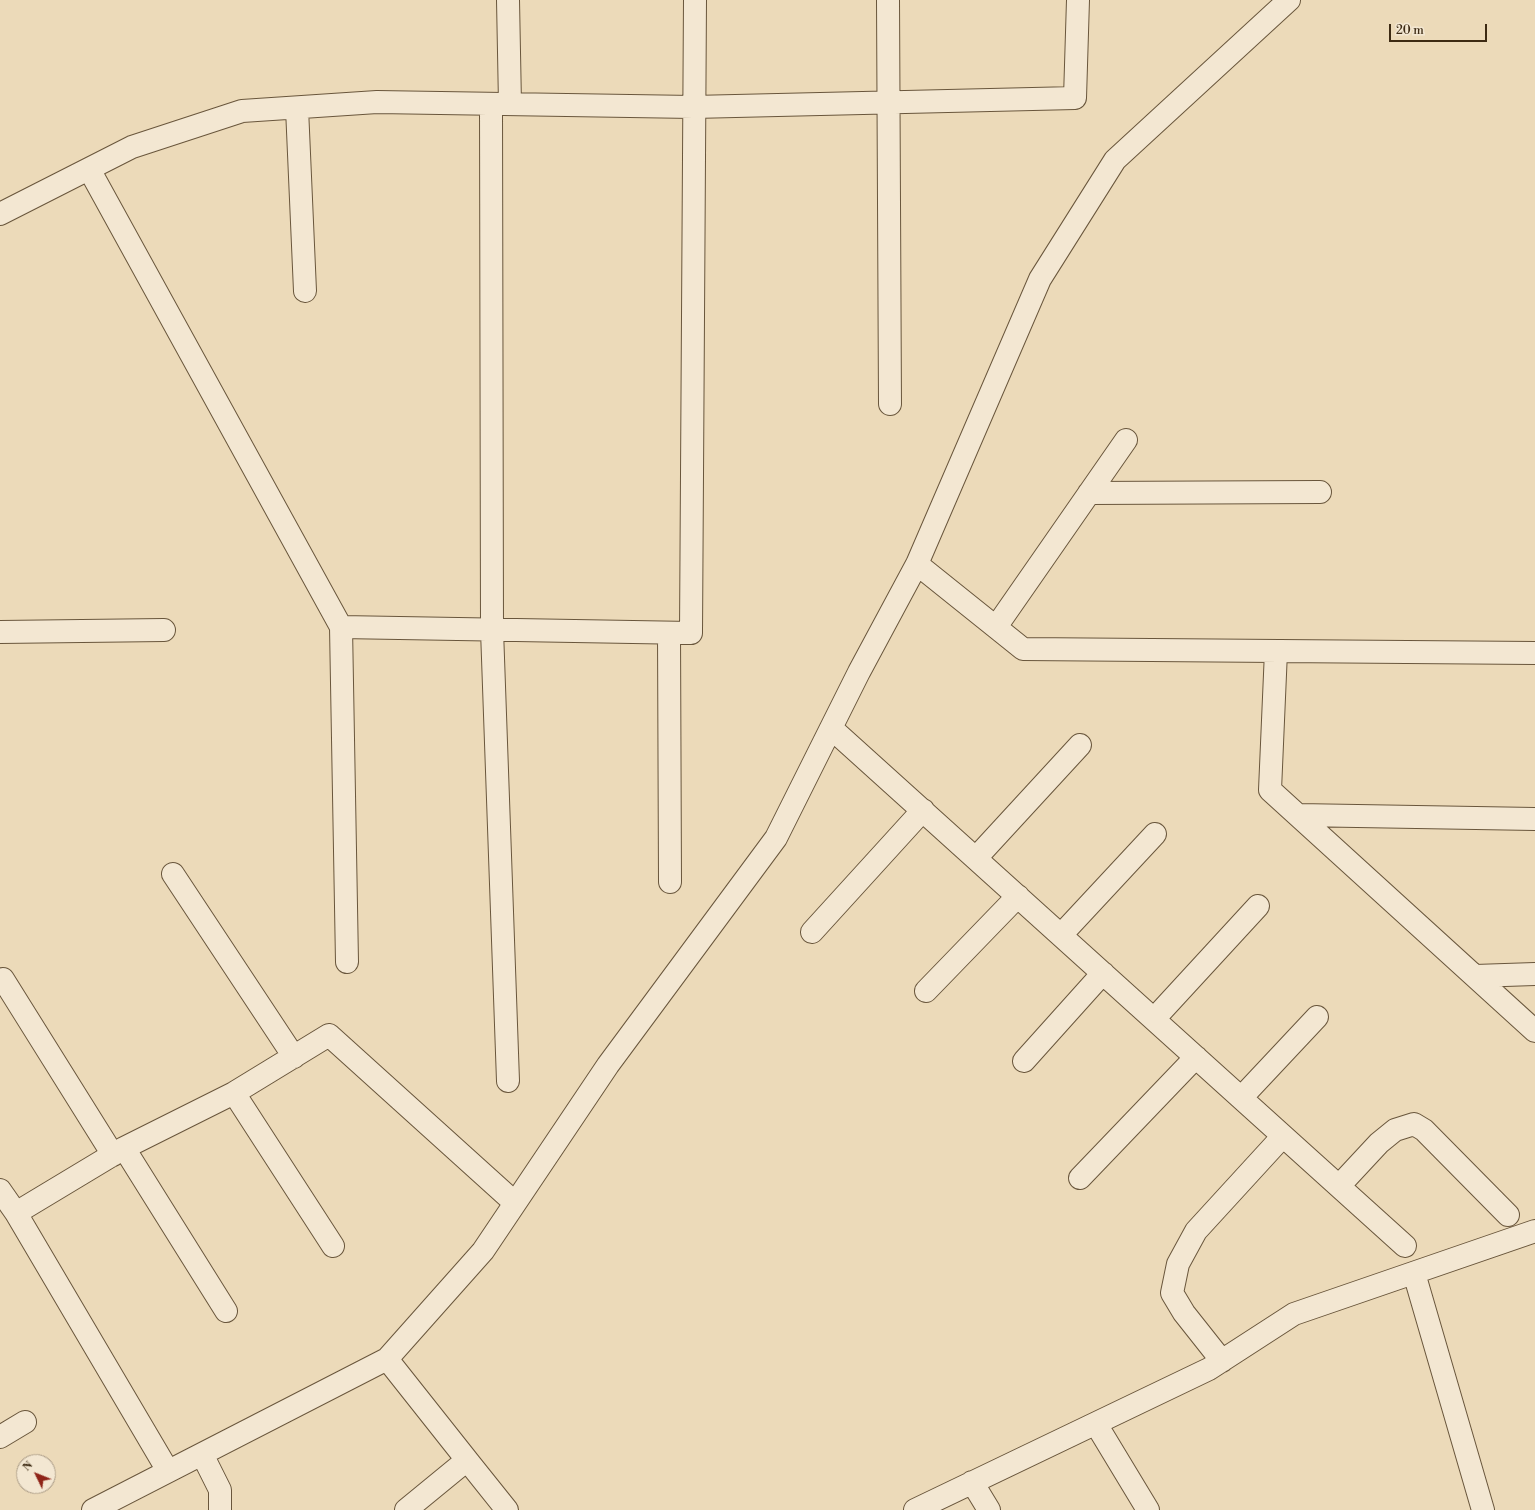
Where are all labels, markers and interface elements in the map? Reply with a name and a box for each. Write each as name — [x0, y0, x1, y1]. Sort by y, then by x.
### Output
scale bar — [1391, 16, 1489, 42]
text: 20 m — [1396, 23, 1424, 38]
north arrow — [16, 1454, 56, 1494]
text: N — [20, 1459, 36, 1474]

